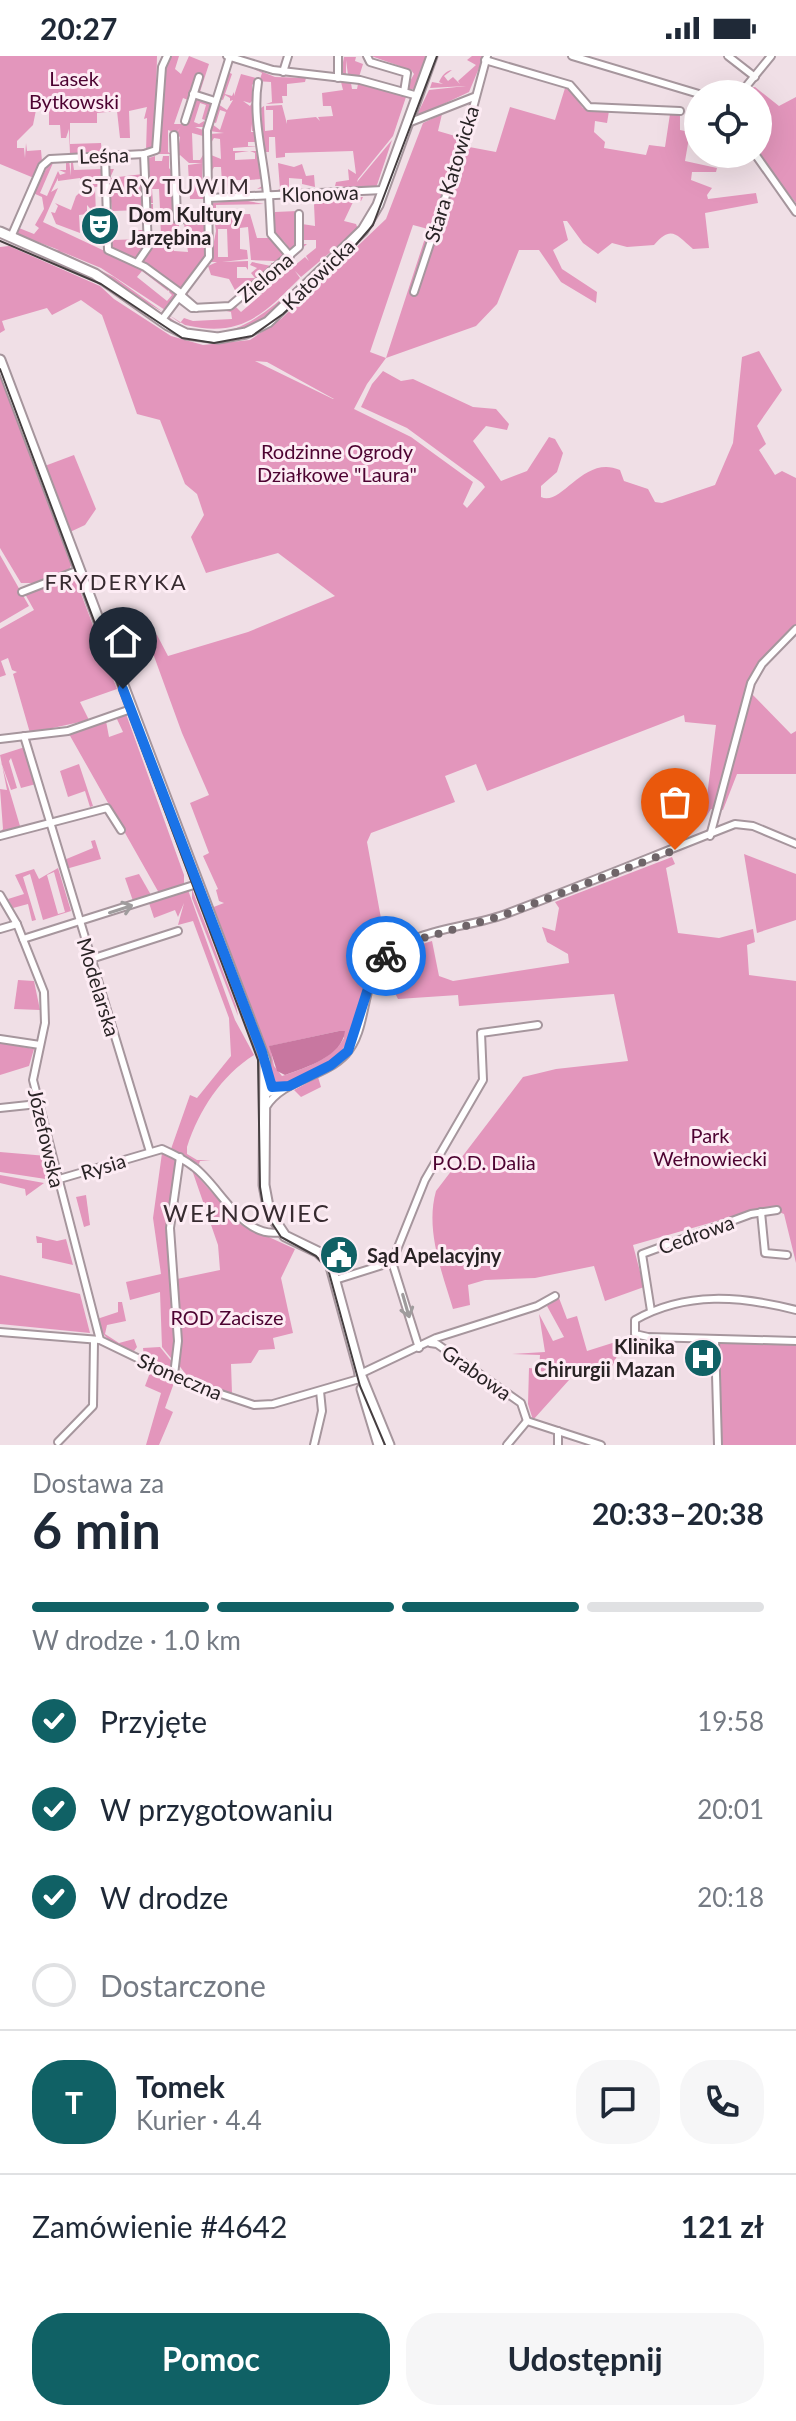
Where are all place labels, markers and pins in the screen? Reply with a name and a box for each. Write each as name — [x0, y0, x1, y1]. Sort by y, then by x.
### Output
place label: Dom Kultury Jarzębina — [128, 202, 243, 249]
theatre icon: Dom Kultury Jarzębina — [79, 205, 121, 247]
pin — [89, 607, 157, 689]
pin — [641, 768, 709, 850]
public building icon: Sąd Apelacyjny — [318, 1234, 360, 1276]
place label: Sąd Apelacyjny — [367, 1243, 502, 1267]
place label: Klinika Chirurgii Mazan — [534, 1334, 675, 1381]
hospital icon: Klinika Chirurgii Mazan — [682, 1337, 724, 1379]

